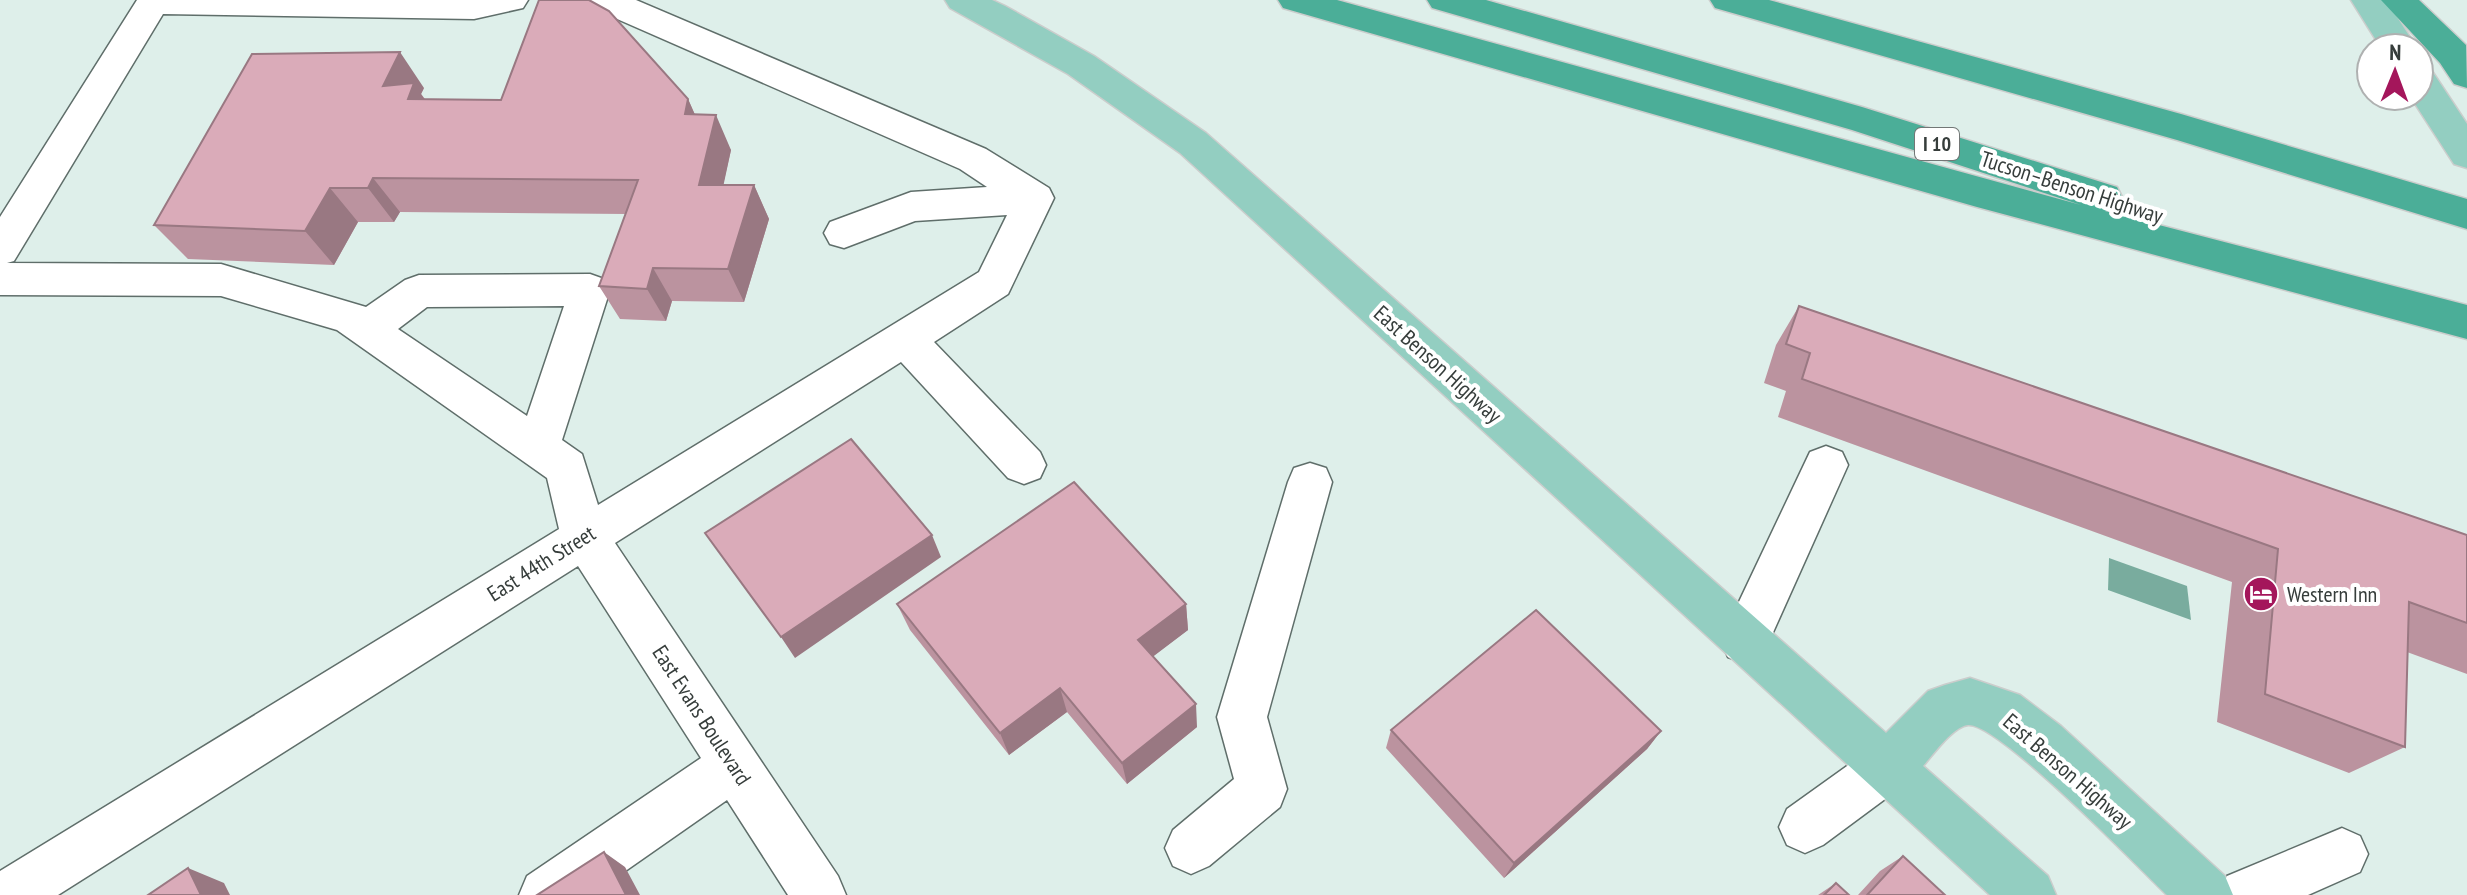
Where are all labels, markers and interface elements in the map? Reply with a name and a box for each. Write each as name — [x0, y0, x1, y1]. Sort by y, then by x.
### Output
north arrow — [2355, 32, 2435, 112]
text: N — [2389, 38, 2402, 66]
road number: I 10 — [1915, 128, 1959, 160]
street label: Tucson–Benson Highway — [1977, 144, 2167, 230]
street label: East Benson Highway — [1368, 299, 1508, 429]
street label: East 44th Street — [482, 519, 600, 607]
hotel icon: Western Inn — [2242, 575, 2280, 613]
place label: Western Inn — [2287, 580, 2377, 608]
street label: East Evans Boulevard — [646, 640, 758, 790]
street label: East Benson Highway — [1997, 707, 2139, 835]

